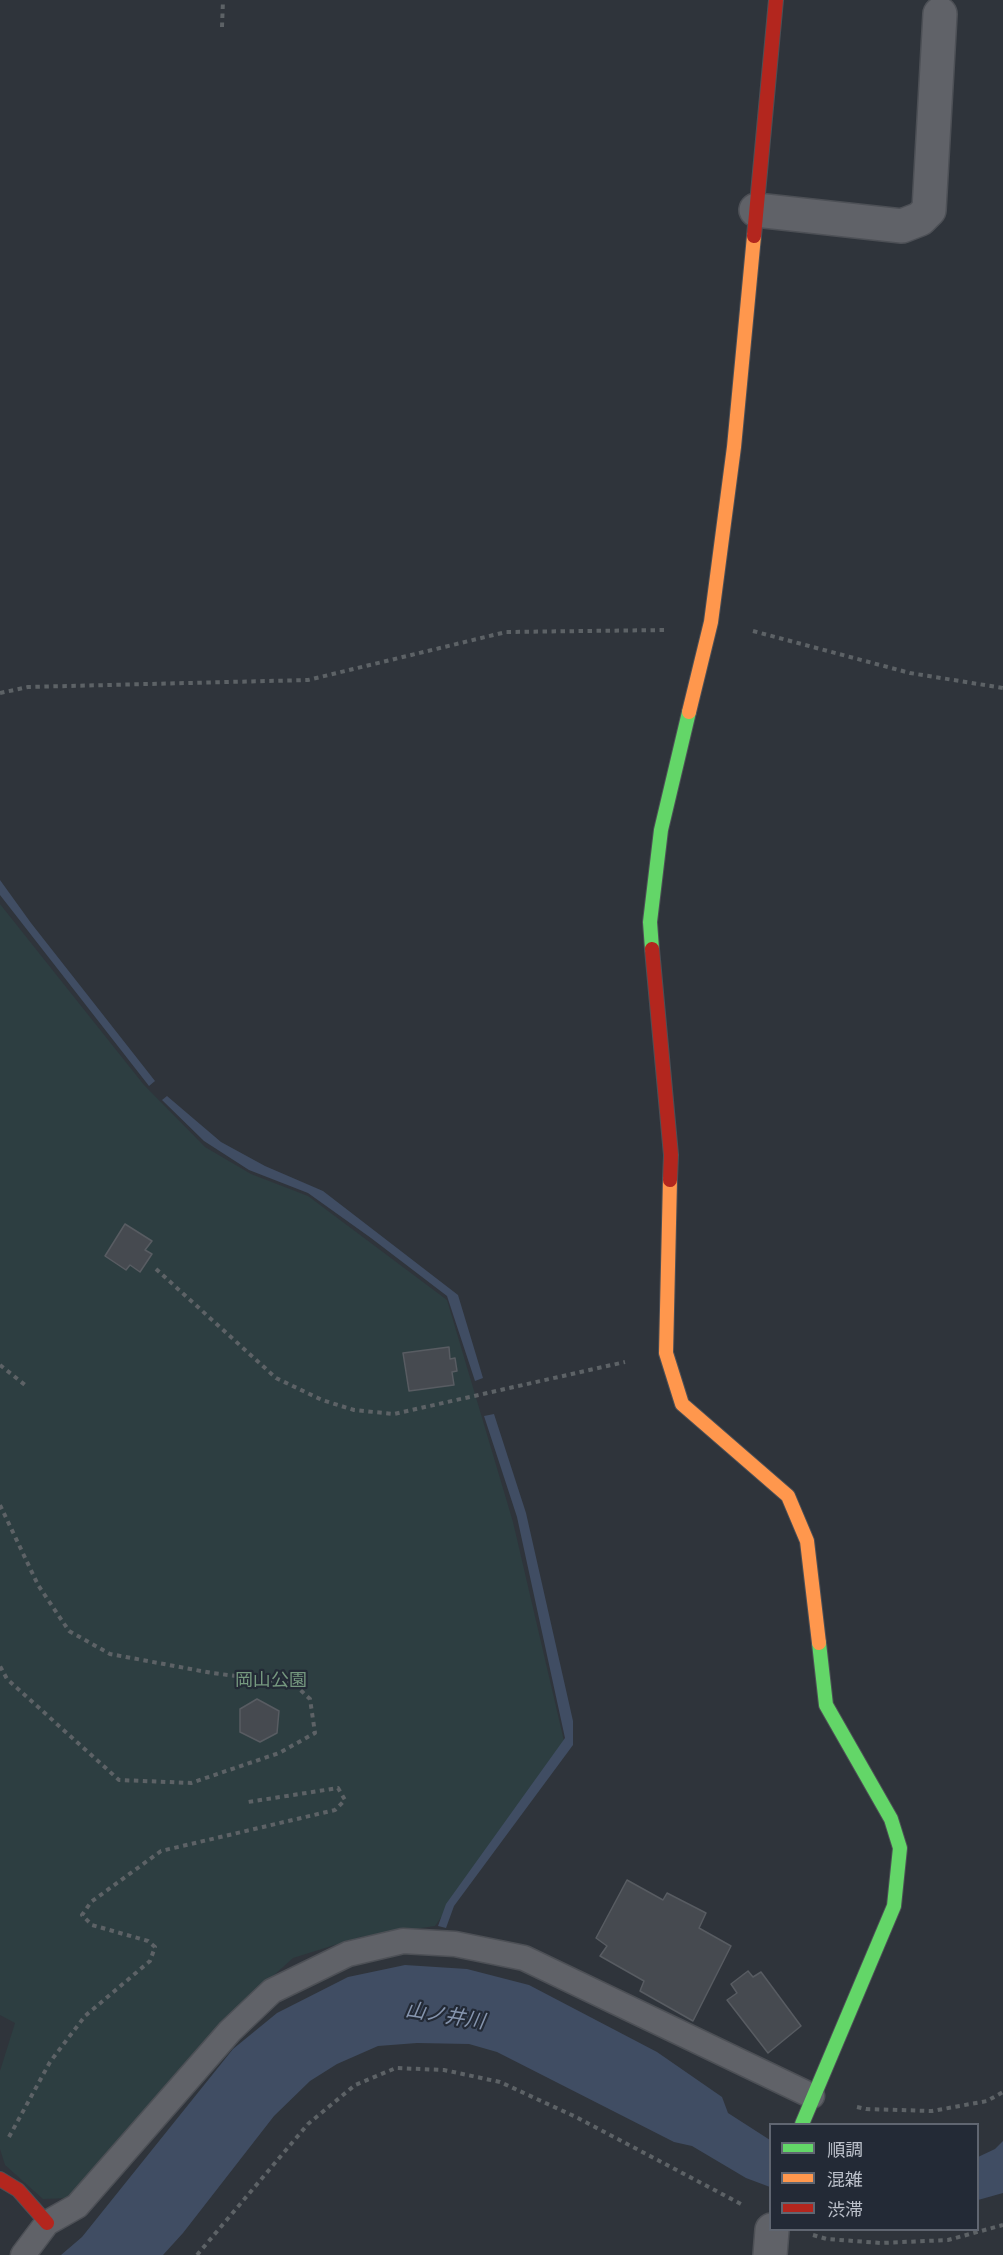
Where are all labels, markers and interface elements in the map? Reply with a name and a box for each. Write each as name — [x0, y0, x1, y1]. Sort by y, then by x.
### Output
park label: 岡山公園 — [235, 1669, 307, 1691]
water label: 山ノ井川 — [404, 1998, 486, 2034]
legend — [769, 2123, 979, 2231]
text: 順調 — [827, 2139, 863, 2160]
text: 混雑 — [827, 2169, 863, 2190]
text: 渋滞 — [827, 2199, 863, 2220]

